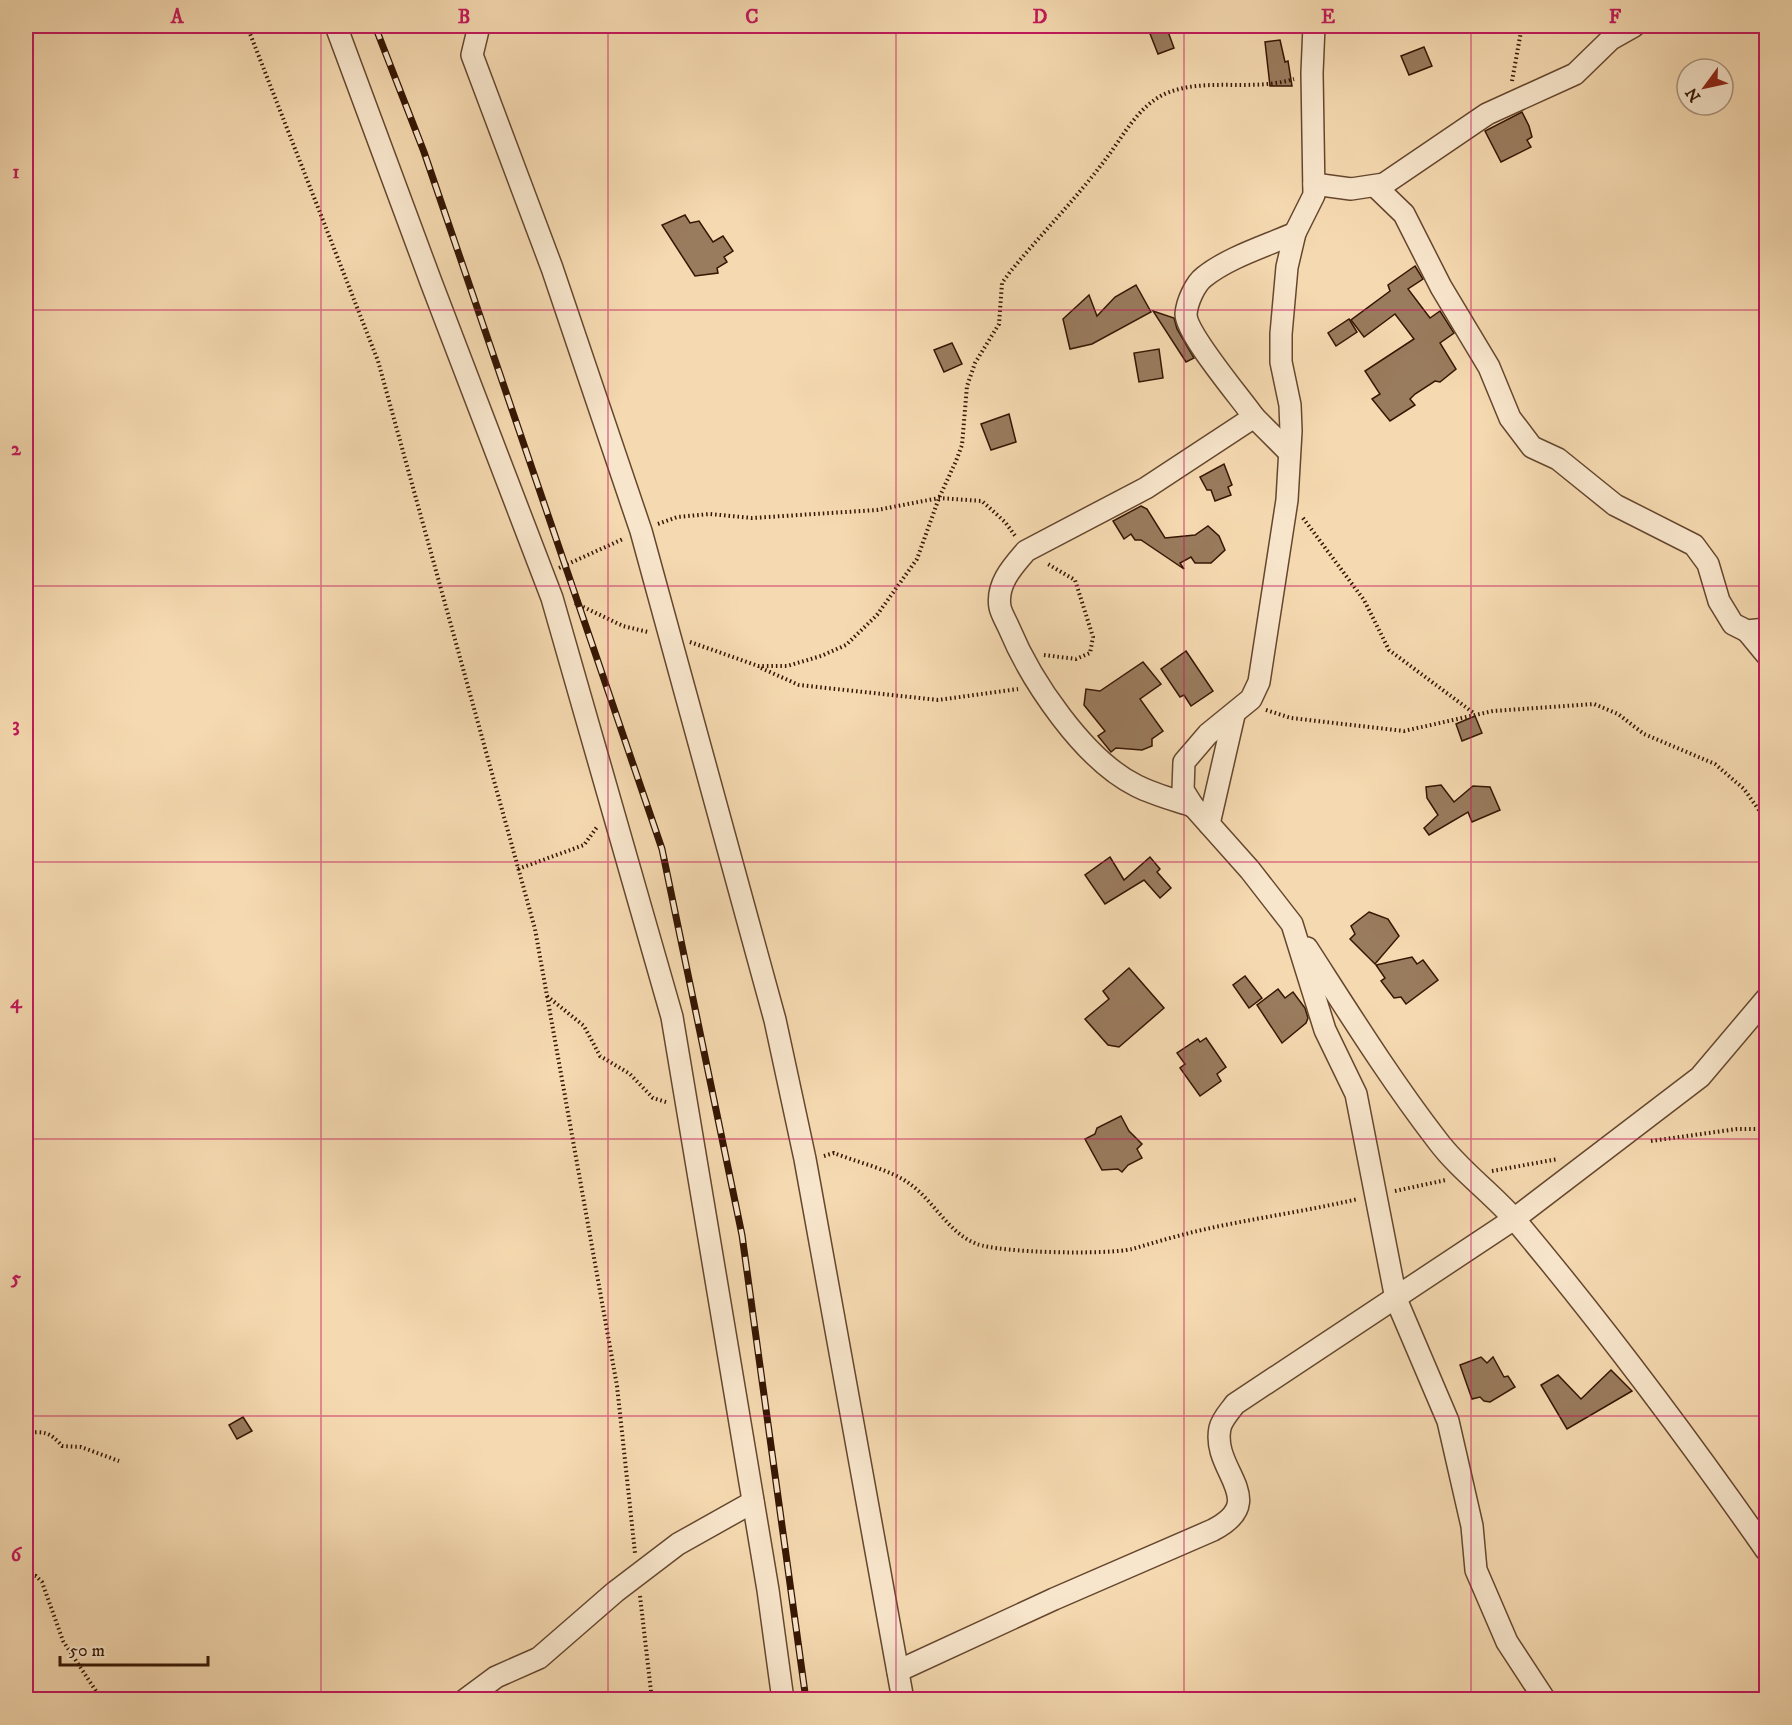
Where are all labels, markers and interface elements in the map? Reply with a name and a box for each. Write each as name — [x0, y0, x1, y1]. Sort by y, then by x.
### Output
text: A — [170, 5, 185, 30]
text: B — [458, 5, 470, 30]
text: C — [745, 5, 759, 30]
text: D — [1033, 5, 1048, 30]
text: E — [1321, 5, 1335, 30]
text: F — [1609, 5, 1622, 30]
north arrow — [1675, 57, 1735, 117]
text: N — [1681, 84, 1705, 106]
text: 1 — [12, 160, 20, 185]
text: 2 — [11, 437, 22, 462]
text: 3 — [12, 713, 20, 738]
text: 4 — [10, 990, 23, 1015]
text: 5 — [10, 1266, 21, 1291]
text: 6 — [11, 1543, 23, 1568]
scale bar — [60, 1629, 208, 1667]
text: 50 m — [69, 1640, 105, 1662]

